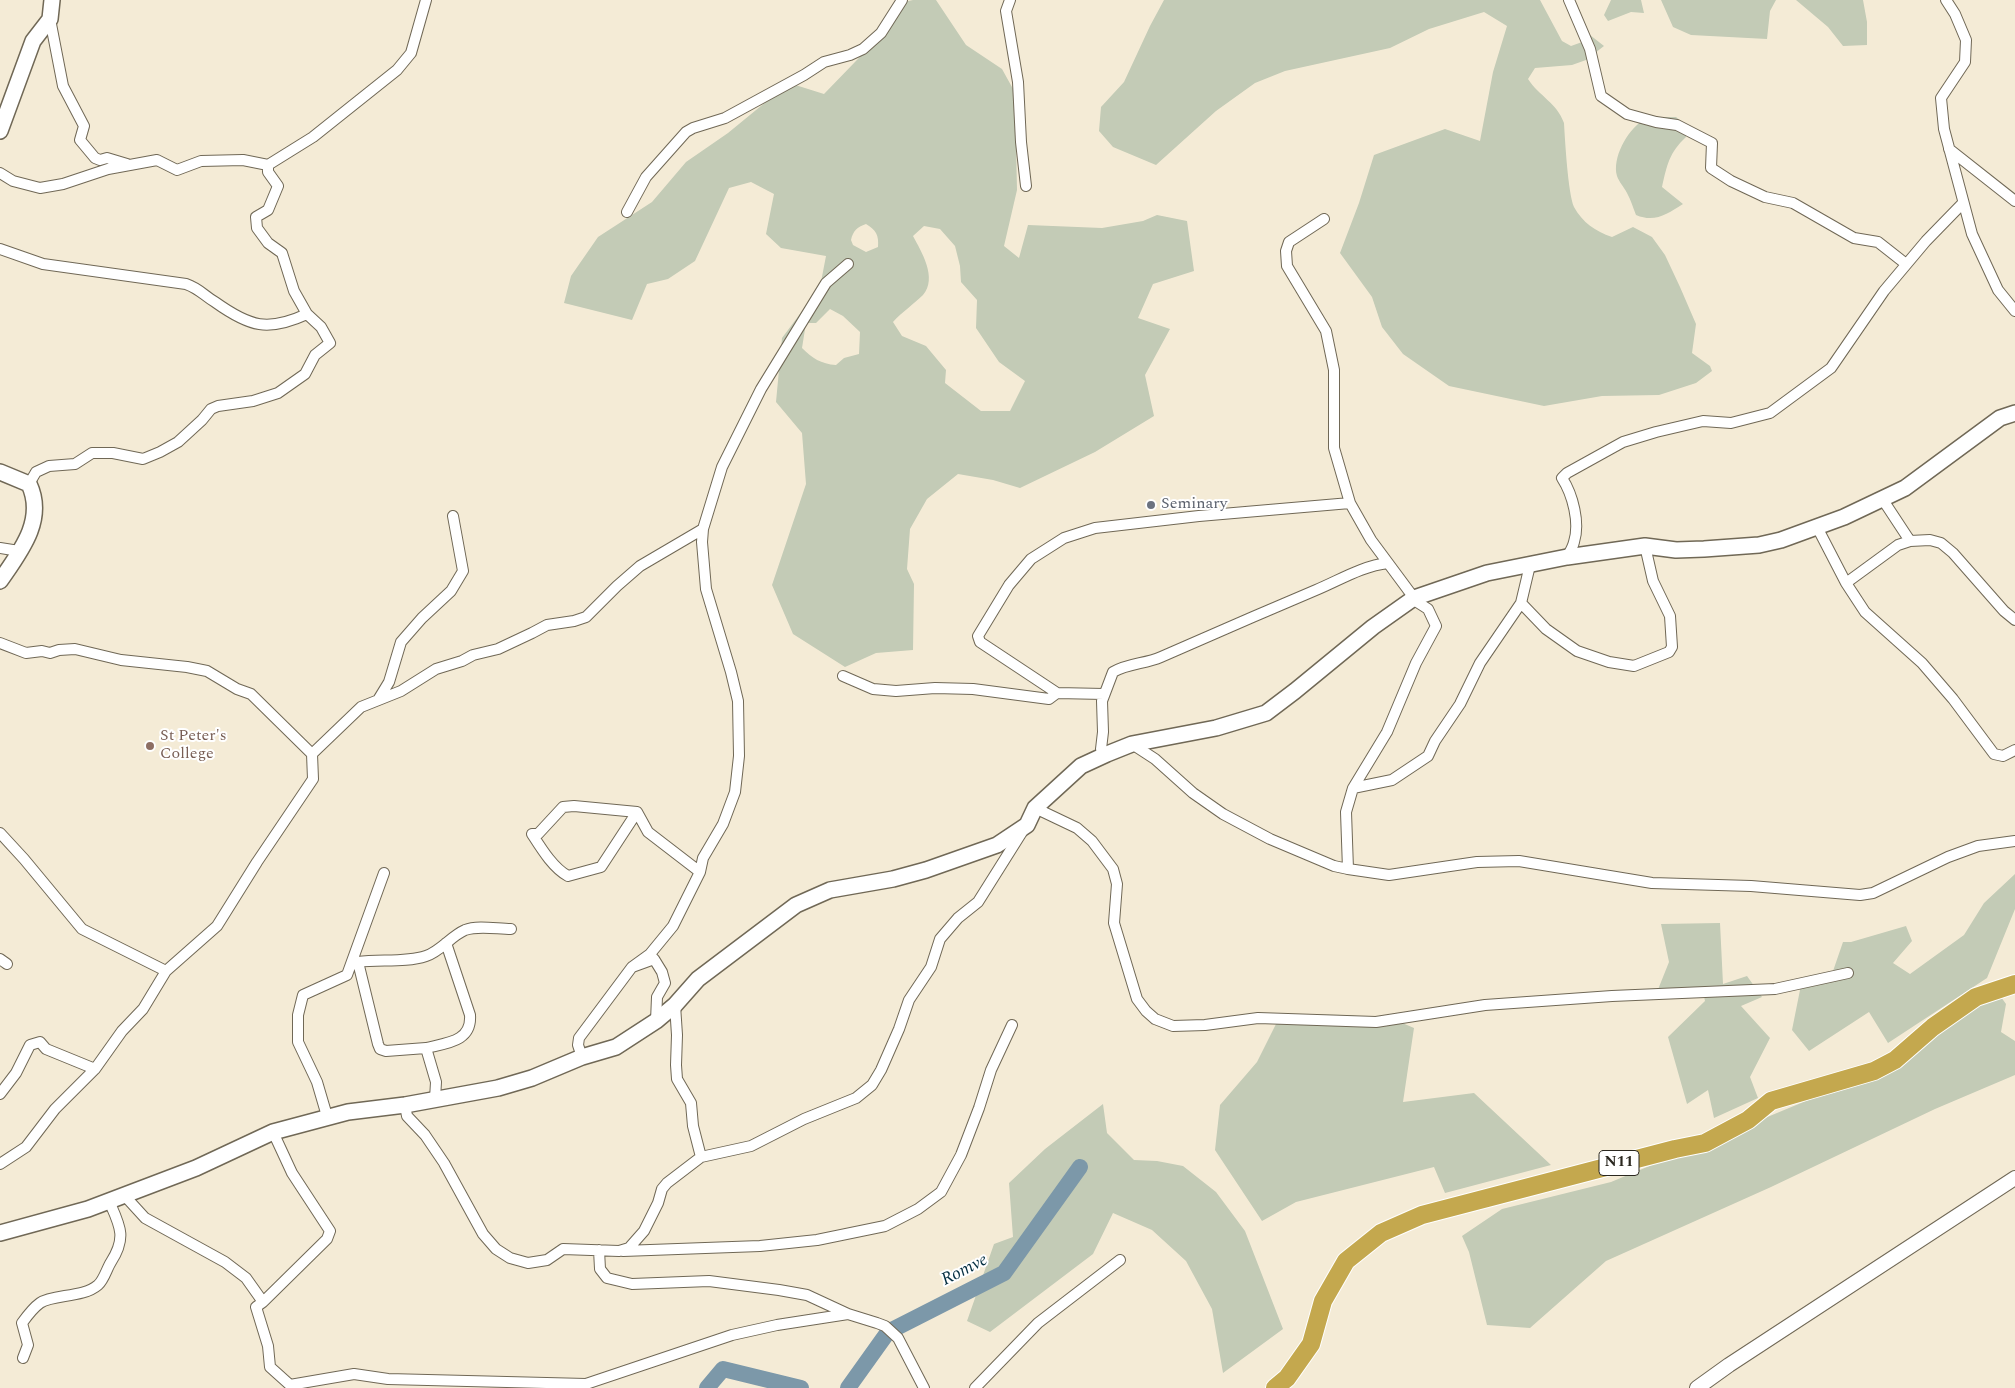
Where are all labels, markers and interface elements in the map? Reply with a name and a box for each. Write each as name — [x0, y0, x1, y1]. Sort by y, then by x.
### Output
place label: Seminary — [1161, 495, 1227, 515]
marker: Seminary — [1145, 499, 1157, 511]
place label: St Peter's College — [160, 727, 227, 765]
marker: St Peter's College — [144, 740, 156, 752]
road number: N11 — [1599, 1150, 1639, 1176]
water label: Romve — [938, 1250, 992, 1292]

